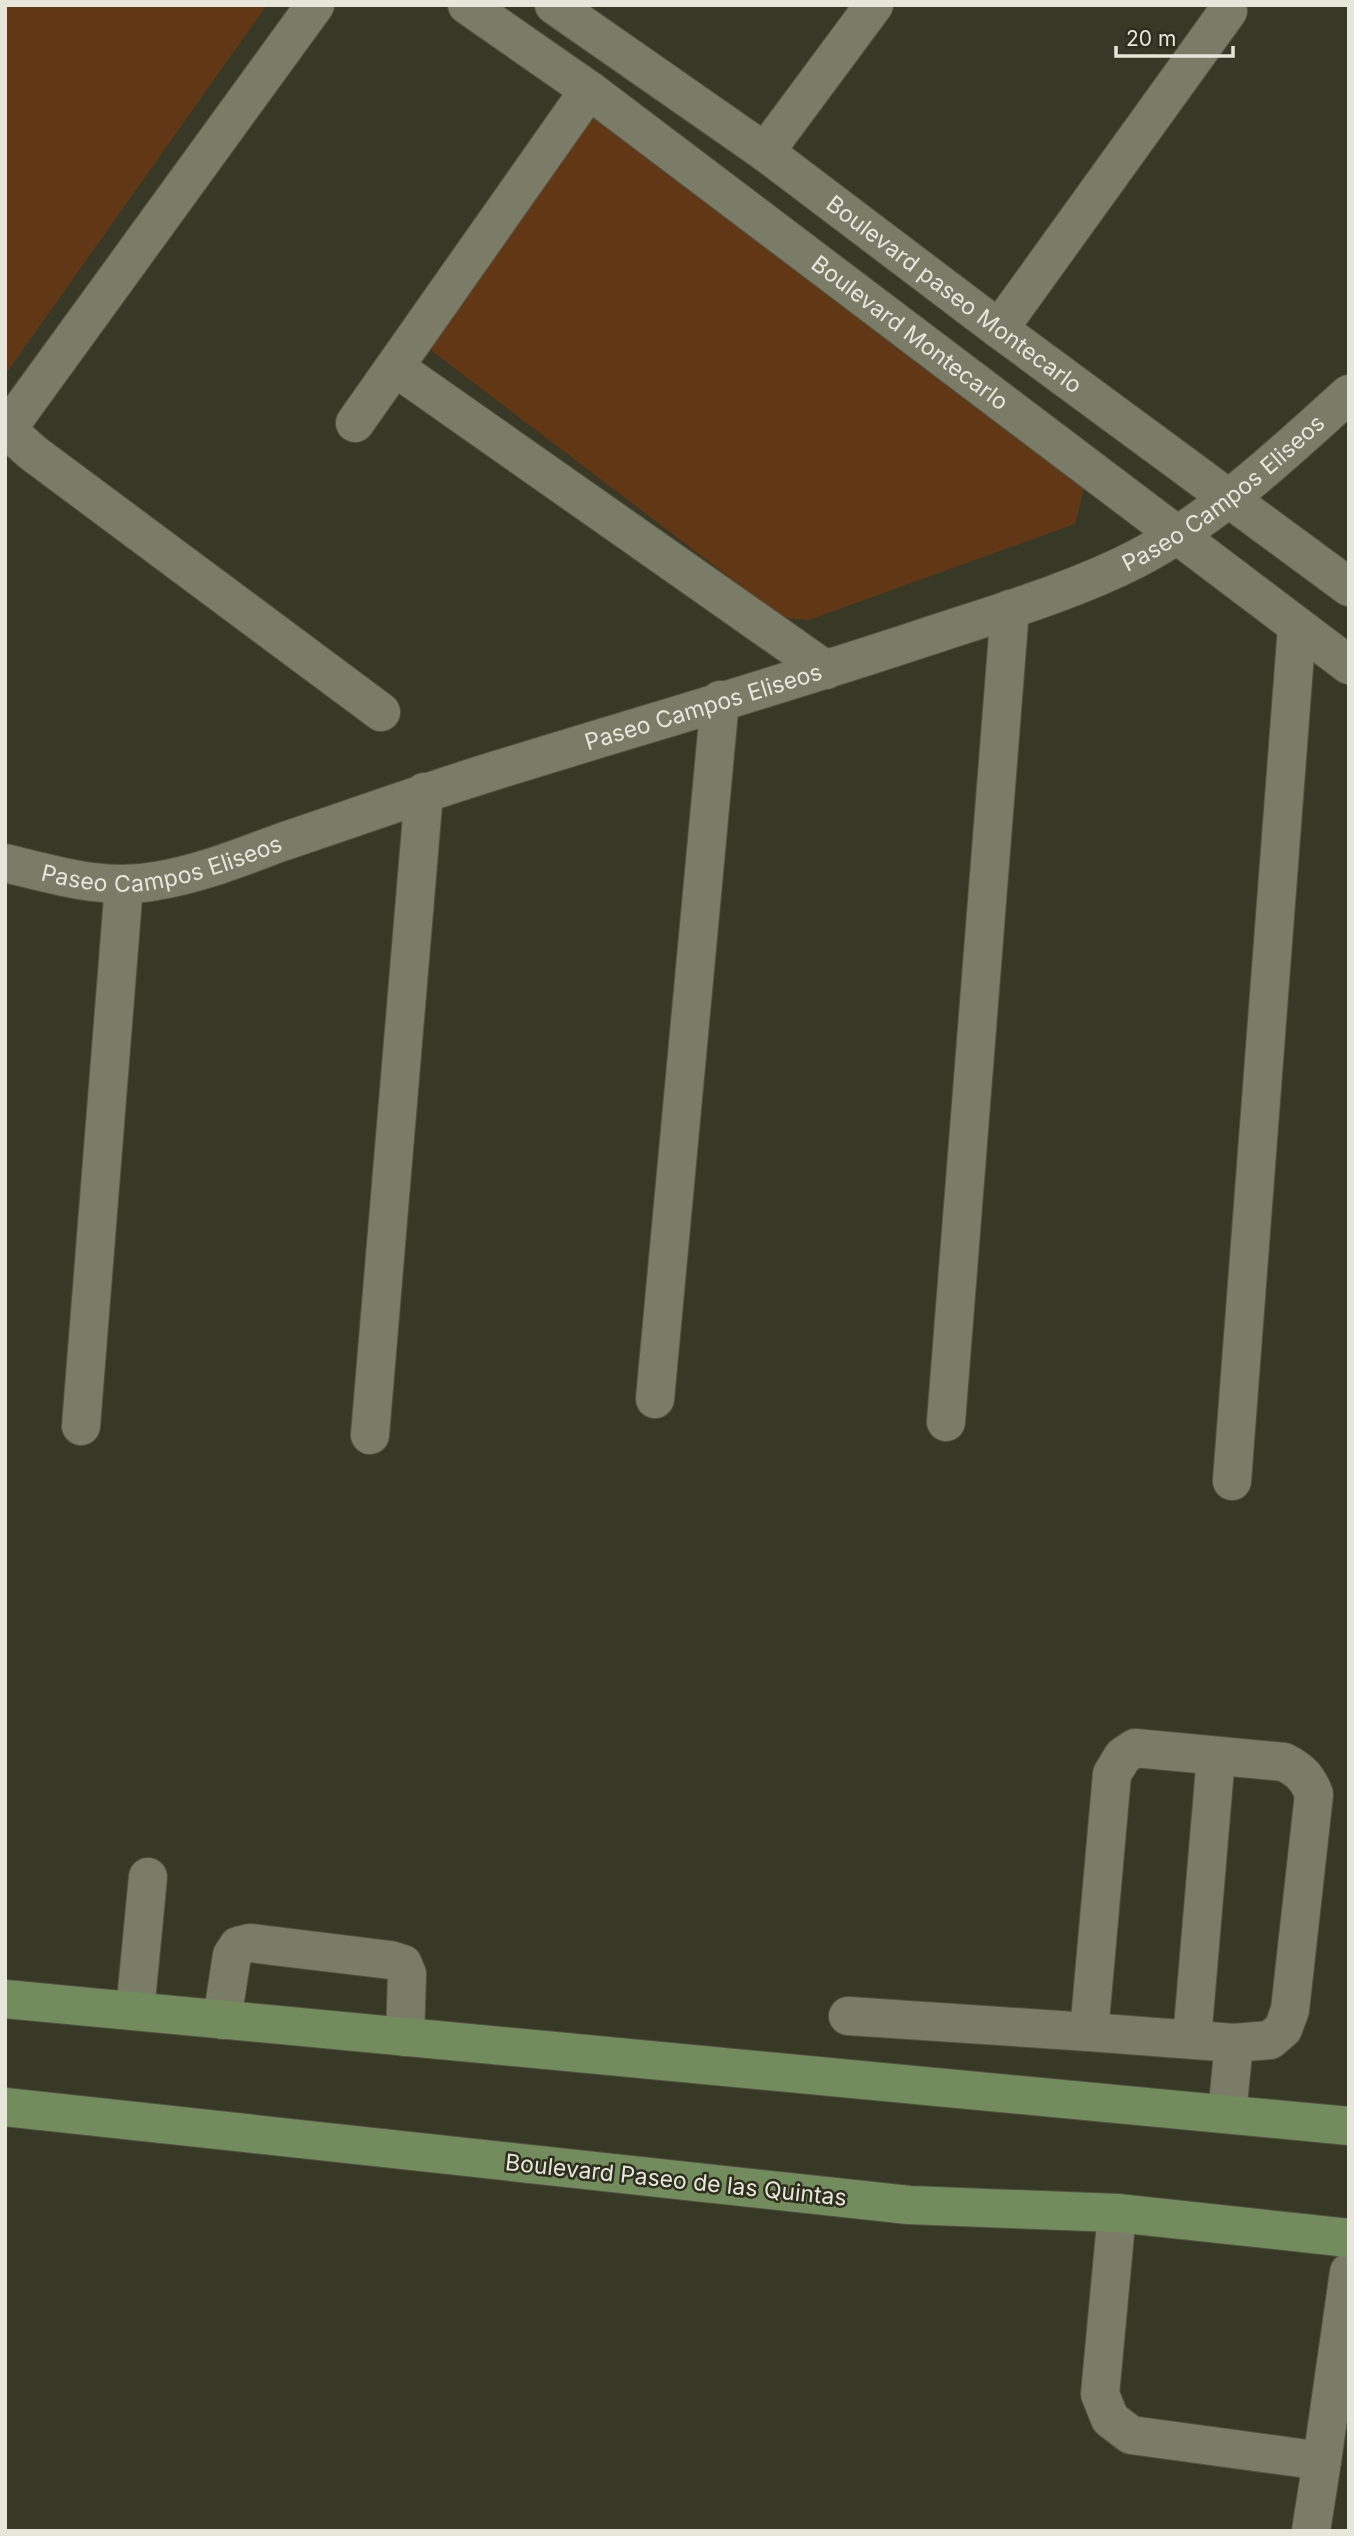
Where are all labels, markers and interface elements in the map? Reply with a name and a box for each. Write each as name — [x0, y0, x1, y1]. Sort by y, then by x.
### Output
scale bar — [1116, 14, 1233, 58]
text: 20 m — [1126, 26, 1176, 51]
street label: Boulevard paseo Montecarlo — [821, 190, 1087, 399]
street label: Boulevard Montecarlo — [806, 249, 1014, 416]
street label: Paseo Campos Eliseos — [1117, 409, 1330, 578]
street label: Paseo Campos Eliseos — [581, 658, 825, 756]
street label: Paseo Campos Eliseos — [39, 829, 286, 898]
street label: Boulevard Paseo de las Quintas — [504, 2148, 848, 2212]

